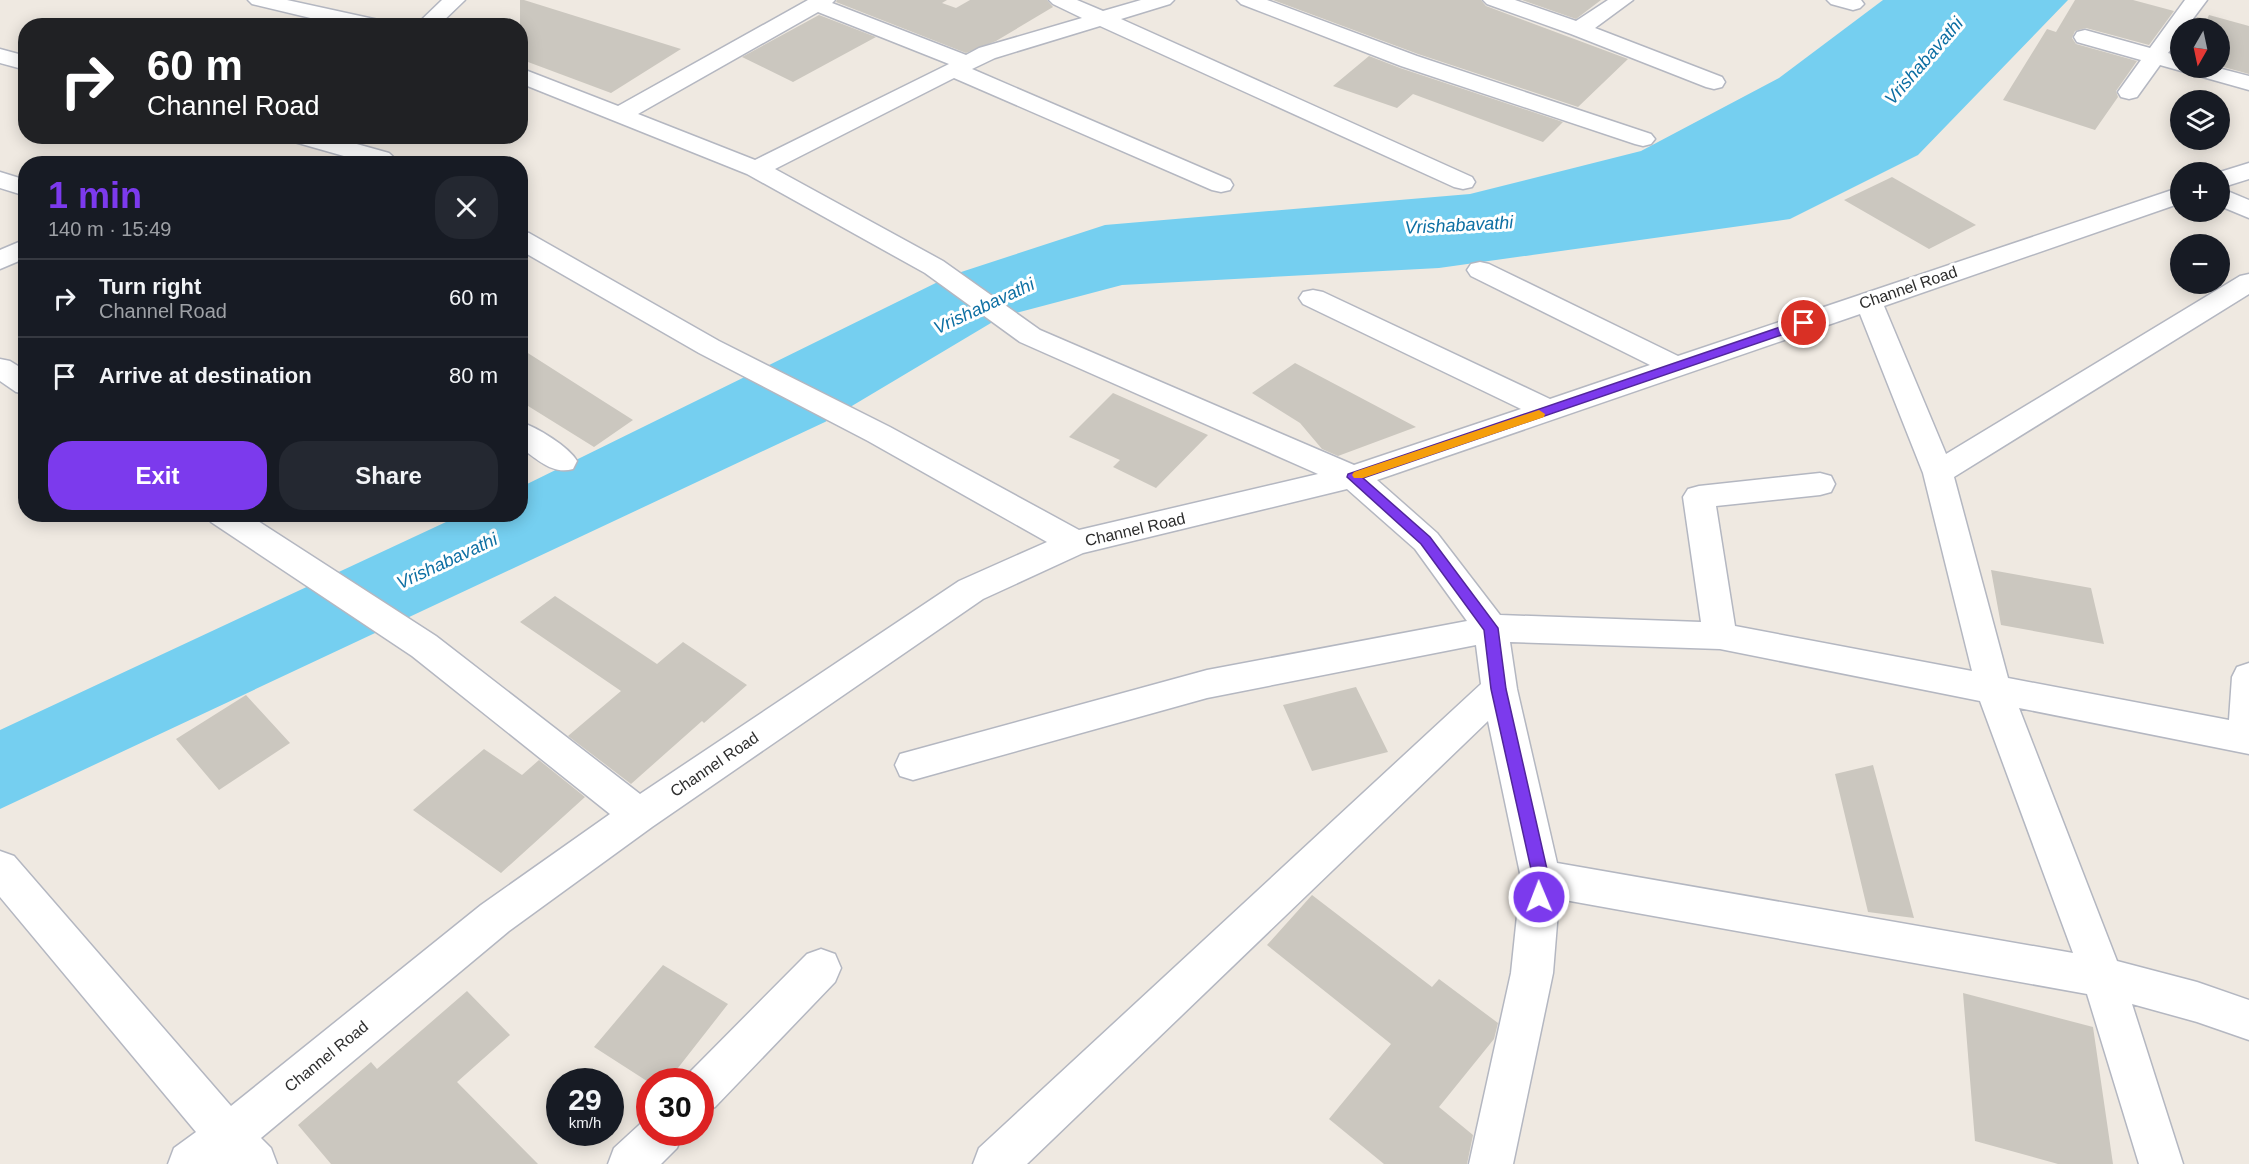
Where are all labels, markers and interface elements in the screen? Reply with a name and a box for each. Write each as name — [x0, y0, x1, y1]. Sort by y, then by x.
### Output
water label: Vrishabavathi — [1881, 13, 1968, 109]
north arrow — [2170, 18, 2230, 78]
map controls — [2170, 18, 2230, 294]
icon: right — [48, 42, 126, 120]
text: 60 m — [147, 42, 243, 89]
button: layers — [2170, 90, 2230, 150]
text: Channel Road — [147, 91, 320, 121]
button: + — [2170, 162, 2230, 222]
text: 1 min — [48, 175, 142, 216]
button: close — [435, 176, 498, 239]
water label: Vrishabavathi — [1404, 212, 1515, 238]
text: 140 m · 15:49 — [48, 218, 171, 240]
button: − — [2170, 234, 2230, 294]
street label: Channel Road — [1857, 263, 1959, 312]
text: Turn right — [99, 274, 201, 299]
water label: Vrishabavathi — [930, 274, 1038, 338]
icon: right — [48, 282, 81, 315]
text: 60 m — [449, 285, 498, 310]
pin — [1778, 297, 1829, 348]
text: Channel Road — [99, 300, 227, 322]
icon: arrive — [1787, 306, 1820, 339]
icon: arrive — [48, 360, 81, 393]
text: Arrive at destination — [99, 363, 312, 388]
text: 80 m — [449, 363, 498, 388]
button: Exit — [48, 441, 267, 510]
button: Share — [279, 441, 498, 510]
street label: Channel Road — [1083, 510, 1187, 549]
water label: Vrishabavathi — [393, 529, 501, 593]
street label: Channel Road — [667, 729, 761, 800]
position arrow — [1507, 865, 1571, 929]
street label: Channel Road — [281, 1018, 371, 1095]
speed limit sign: 30 — [636, 1068, 714, 1146]
text: 29 — [568, 1083, 602, 1116]
text: km/h — [569, 1114, 601, 1131]

